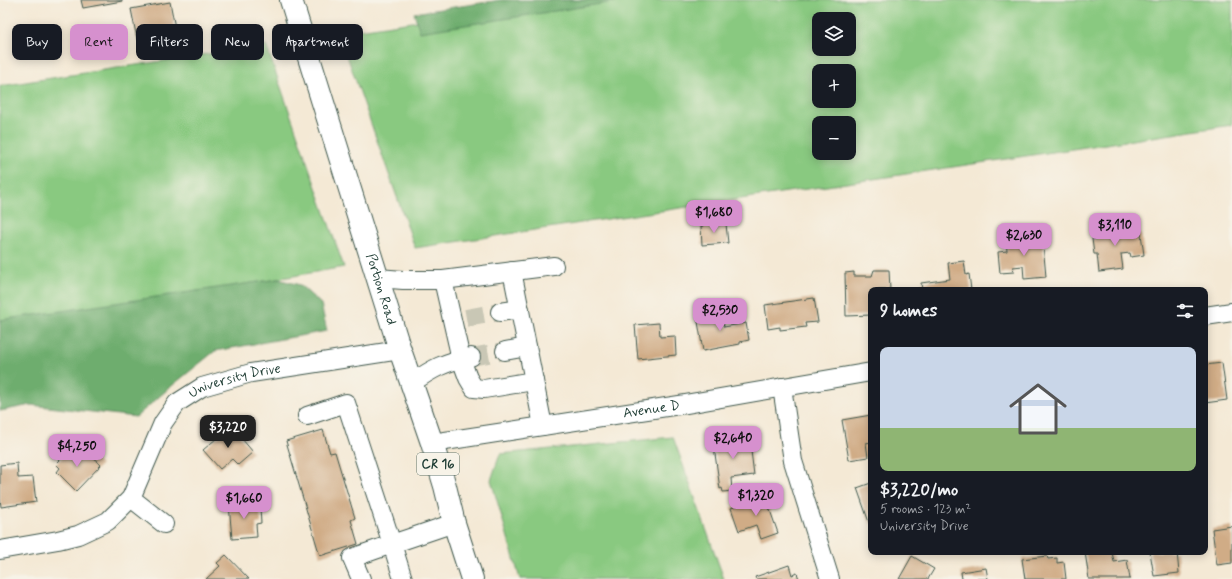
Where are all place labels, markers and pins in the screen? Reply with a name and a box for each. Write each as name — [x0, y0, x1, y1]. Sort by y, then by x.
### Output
pin: $1,680 — [681, 200, 747, 234]
pin: $3,110 — [1082, 213, 1148, 247]
pin: $2,630 — [991, 223, 1057, 257]
pin: $2,530 — [687, 298, 753, 332]
pin: $3,220 — [195, 415, 261, 449]
pin: $2,640 — [700, 426, 766, 460]
pin: $4,250 — [44, 434, 110, 468]
pin: $1,320 — [723, 483, 789, 517]
pin: $1,660 — [211, 486, 277, 520]

